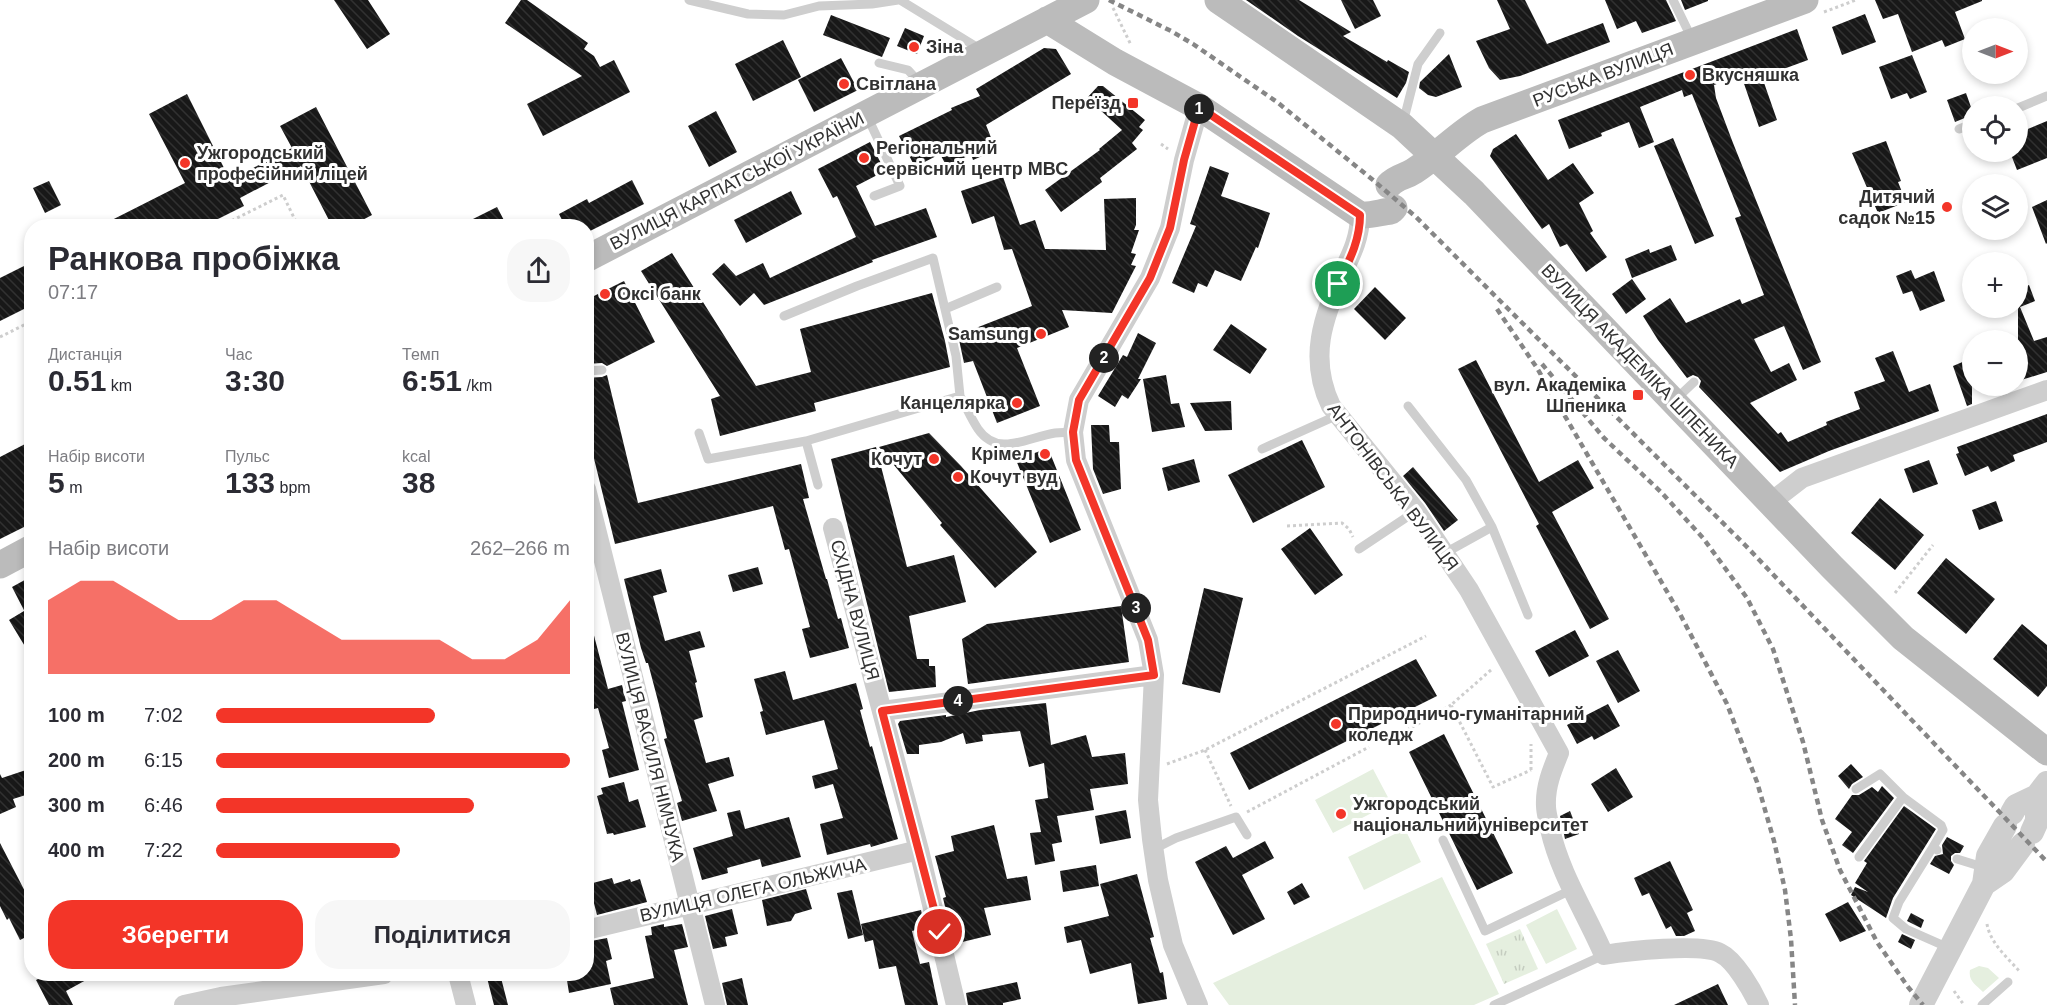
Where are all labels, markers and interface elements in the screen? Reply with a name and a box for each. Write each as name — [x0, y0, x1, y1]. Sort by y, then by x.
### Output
north arrow — [1962, 18, 2028, 84]
map controls — [1962, 18, 2028, 396]
place label: Зіна — [926, 37, 964, 57]
street label: РУСЬКА ВУЛИЦЯ — [1530, 39, 1676, 111]
marker: Зіна — [907, 40, 921, 54]
place label: Вкусняшка — [1702, 65, 1800, 85]
marker: Вкусняшка — [1683, 68, 1697, 82]
place label: Світлана — [856, 74, 937, 94]
marker: Світлана — [837, 77, 851, 91]
place label: Переїзд — [1052, 93, 1122, 113]
pin: 1 — [1184, 94, 1214, 124]
marker: Переїзд — [1126, 96, 1140, 110]
button: locate — [1962, 96, 2028, 162]
text: 1 — [1195, 100, 1203, 117]
street label: ВУЛИЦЯ КАРПАТСЬКОЇ УКРАЇНИ — [607, 108, 867, 254]
place label: Регіональний сервісний центр МВС — [876, 138, 1068, 179]
place label: Ужгородський професійний ліцей — [197, 143, 368, 184]
marker: Регіональний сервісний центр МВС — [857, 151, 871, 165]
marker: Ужгородський професійний ліцей — [178, 156, 192, 170]
button: layers — [1962, 174, 2028, 240]
place label: Дитячий садок №15 — [1838, 187, 1935, 228]
marker: Дитячий садок №15 — [1940, 200, 1954, 214]
button: share — [507, 239, 570, 302]
text: Ранкова пробіжка — [48, 240, 340, 277]
button: + — [1962, 252, 2028, 318]
pin — [1312, 258, 1363, 309]
street label: ВУЛИЦЯ АКАДЕМІКА ШПЕНИКА — [1537, 260, 1743, 472]
icon: arrive — [1321, 267, 1354, 300]
text: 07:17 — [48, 281, 98, 303]
place label: Оксі банк — [617, 284, 702, 304]
marker: Оксі банк — [598, 287, 612, 301]
place label: Samsung — [948, 324, 1029, 344]
marker: Samsung — [1034, 327, 1048, 341]
button: − — [1962, 330, 2028, 396]
pin: 2 — [1089, 343, 1119, 373]
text: Дистанція — [48, 346, 122, 363]
text: Час — [225, 346, 253, 363]
text: Темп — [402, 346, 439, 363]
text: 2 — [1100, 349, 1108, 366]
text: 0.51 — [48, 364, 106, 397]
text: 3:30 — [225, 364, 285, 397]
text: 6:51 — [402, 364, 462, 397]
place label: вул. Академіка Шпеника — [1494, 375, 1627, 416]
text: km — [106, 377, 132, 394]
text: /km — [462, 377, 492, 394]
marker: вул. Академіка Шпеника — [1631, 388, 1645, 402]
place label: Канцелярка — [900, 393, 1006, 413]
marker: Канцелярка — [1010, 396, 1024, 410]
street label: АНТОНІВСЬКА ВУЛИЦЯ — [1324, 399, 1462, 575]
place label: Крімел — [971, 444, 1033, 464]
marker: Крімел — [1038, 447, 1052, 461]
text: Набір висоти — [48, 448, 145, 465]
text: Пульс — [225, 448, 270, 465]
text: kcal — [402, 448, 430, 465]
place label: Кочут — [871, 449, 922, 469]
marker: Кочут — [927, 452, 941, 466]
text: 5 — [48, 466, 65, 499]
text: 133 — [225, 466, 275, 499]
text: 38 — [402, 466, 435, 499]
place label: Кочут вуд — [970, 467, 1058, 487]
marker: Кочут вуд — [951, 470, 965, 484]
text: m — [65, 479, 82, 496]
text: bpm — [275, 479, 311, 496]
text: Набір висоти — [48, 537, 169, 559]
text: 262–266 m — [470, 537, 570, 559]
street label: СХІДНА ВУЛИЦЯ — [827, 538, 883, 682]
pin: 3 — [1121, 593, 1151, 623]
text: 3 — [1132, 599, 1140, 616]
street label: ВУЛИЦЯ ВАСИЛЯ НІМЧУКА — [612, 630, 688, 864]
pin: 4 — [943, 686, 973, 716]
text: 4 — [954, 692, 962, 709]
text: 100 m — [48, 704, 105, 726]
text: 7:02 — [144, 704, 183, 726]
place label: Природничо-гуманітарний коледж — [1348, 704, 1585, 745]
marker: Природничо-гуманітарний коледж — [1329, 717, 1343, 731]
text: 200 m — [48, 749, 105, 771]
text: 6:15 — [144, 749, 183, 771]
text: 300 m — [48, 794, 105, 816]
text: 6:46 — [144, 794, 183, 816]
place label: Ужгородський національний університет — [1353, 794, 1589, 835]
marker: Ужгородський національний університет — [1334, 807, 1348, 821]
text: 400 m — [48, 839, 105, 861]
text: 7:22 — [144, 839, 183, 861]
street label: ВУЛИЦЯ ОЛЕГА ОЛЬЖИЧА — [638, 854, 868, 926]
button: Зберегти — [48, 900, 303, 969]
button: Поділитися — [315, 900, 570, 969]
pin — [914, 906, 965, 957]
icon: check — [923, 915, 956, 948]

